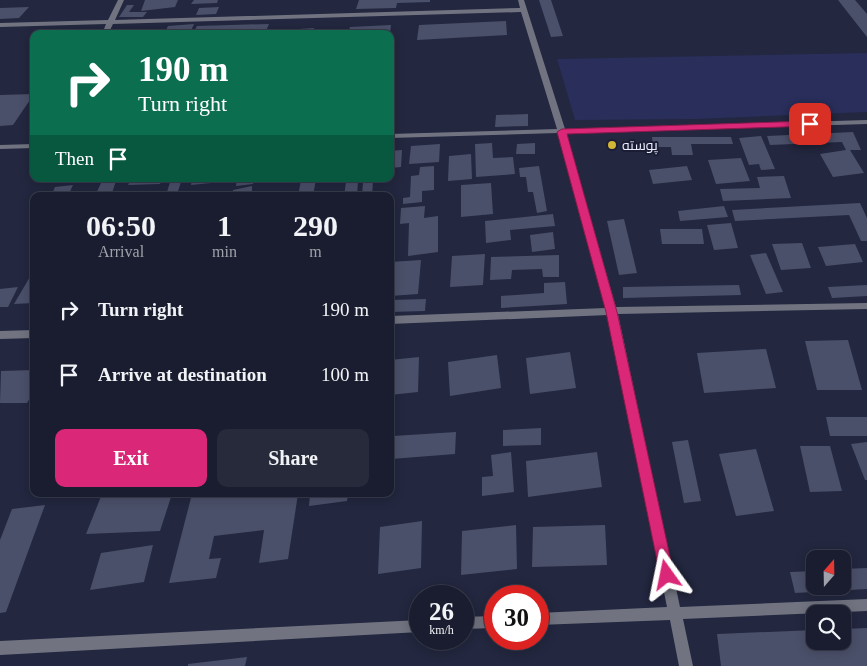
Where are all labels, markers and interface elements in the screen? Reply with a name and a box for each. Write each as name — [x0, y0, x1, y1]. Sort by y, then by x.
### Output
icon: right — [55, 50, 120, 115]
text: 190 m — [138, 50, 228, 89]
text: Turn right — [138, 91, 227, 116]
pin — [789, 103, 831, 145]
icon: arrive — [796, 110, 824, 138]
place label: پوسته — [622, 138, 658, 155]
marker: پوسته — [606, 139, 618, 151]
icon: arrive — [104, 145, 132, 173]
text: Then — [55, 148, 94, 169]
text: 06:50 — [86, 209, 156, 242]
text: 1 — [217, 209, 232, 242]
text: 290 — [293, 209, 338, 242]
text: Arrival — [98, 243, 144, 260]
text: min — [212, 243, 237, 260]
text: m — [309, 243, 322, 260]
icon: right — [55, 296, 83, 324]
text: Turn right — [98, 299, 183, 320]
text: 190 m — [321, 299, 369, 320]
icon: arrive — [55, 361, 83, 389]
text: Arrive at destination — [98, 364, 267, 385]
text: 100 m — [321, 364, 369, 385]
button: Exit — [55, 429, 207, 487]
button: Share — [217, 429, 369, 487]
position arrow — [640, 548, 692, 600]
north arrow — [806, 550, 851, 595]
map controls — [806, 550, 851, 650]
speed limit sign: 30 — [484, 585, 549, 650]
text: 26 — [429, 598, 454, 625]
button: search — [806, 605, 851, 650]
text: km/h — [429, 623, 454, 637]

